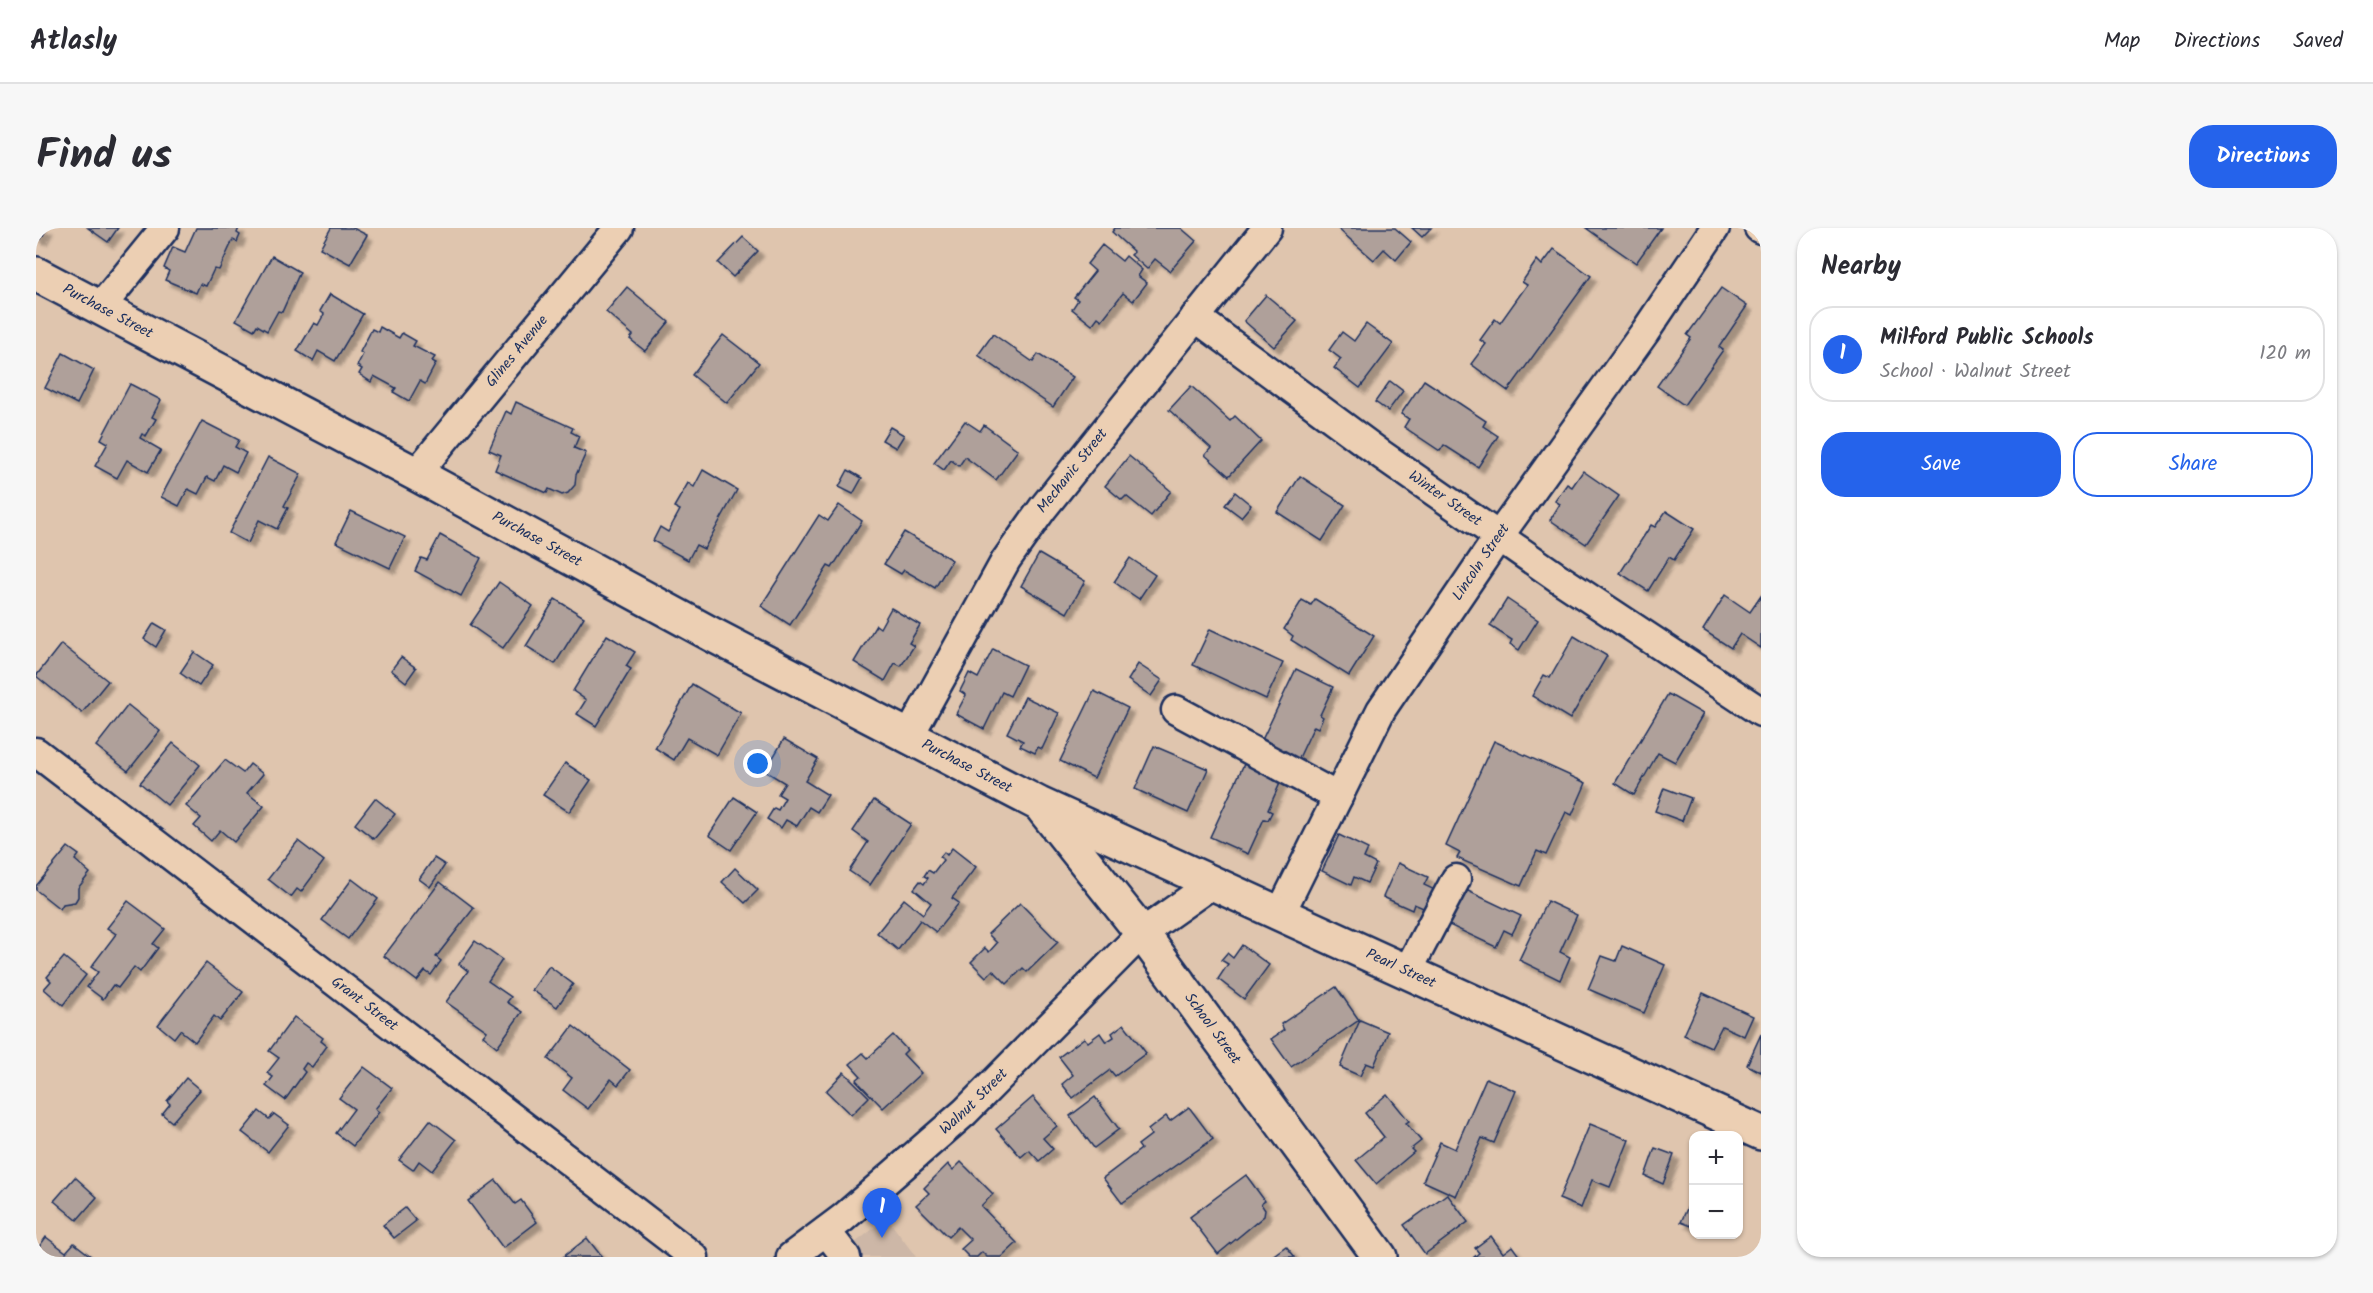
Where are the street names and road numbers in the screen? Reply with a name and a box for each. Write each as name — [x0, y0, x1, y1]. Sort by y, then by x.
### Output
street label: Purchase Street — [58, 278, 157, 346]
street label: Glines Avenue — [480, 310, 555, 393]
street label: Mechanic Street — [1031, 423, 1114, 519]
street label: Winter Street — [1403, 465, 1487, 533]
street label: Purchase Street — [488, 505, 587, 574]
street label: Lincoln Street — [1446, 519, 1516, 606]
street label: Purchase Street — [917, 733, 1016, 800]
street label: Pearl Street — [1362, 942, 1440, 995]
street label: Grant Street — [326, 970, 403, 1038]
street label: School Street — [1178, 988, 1247, 1070]
street label: Walnut Street — [934, 1063, 1014, 1141]

